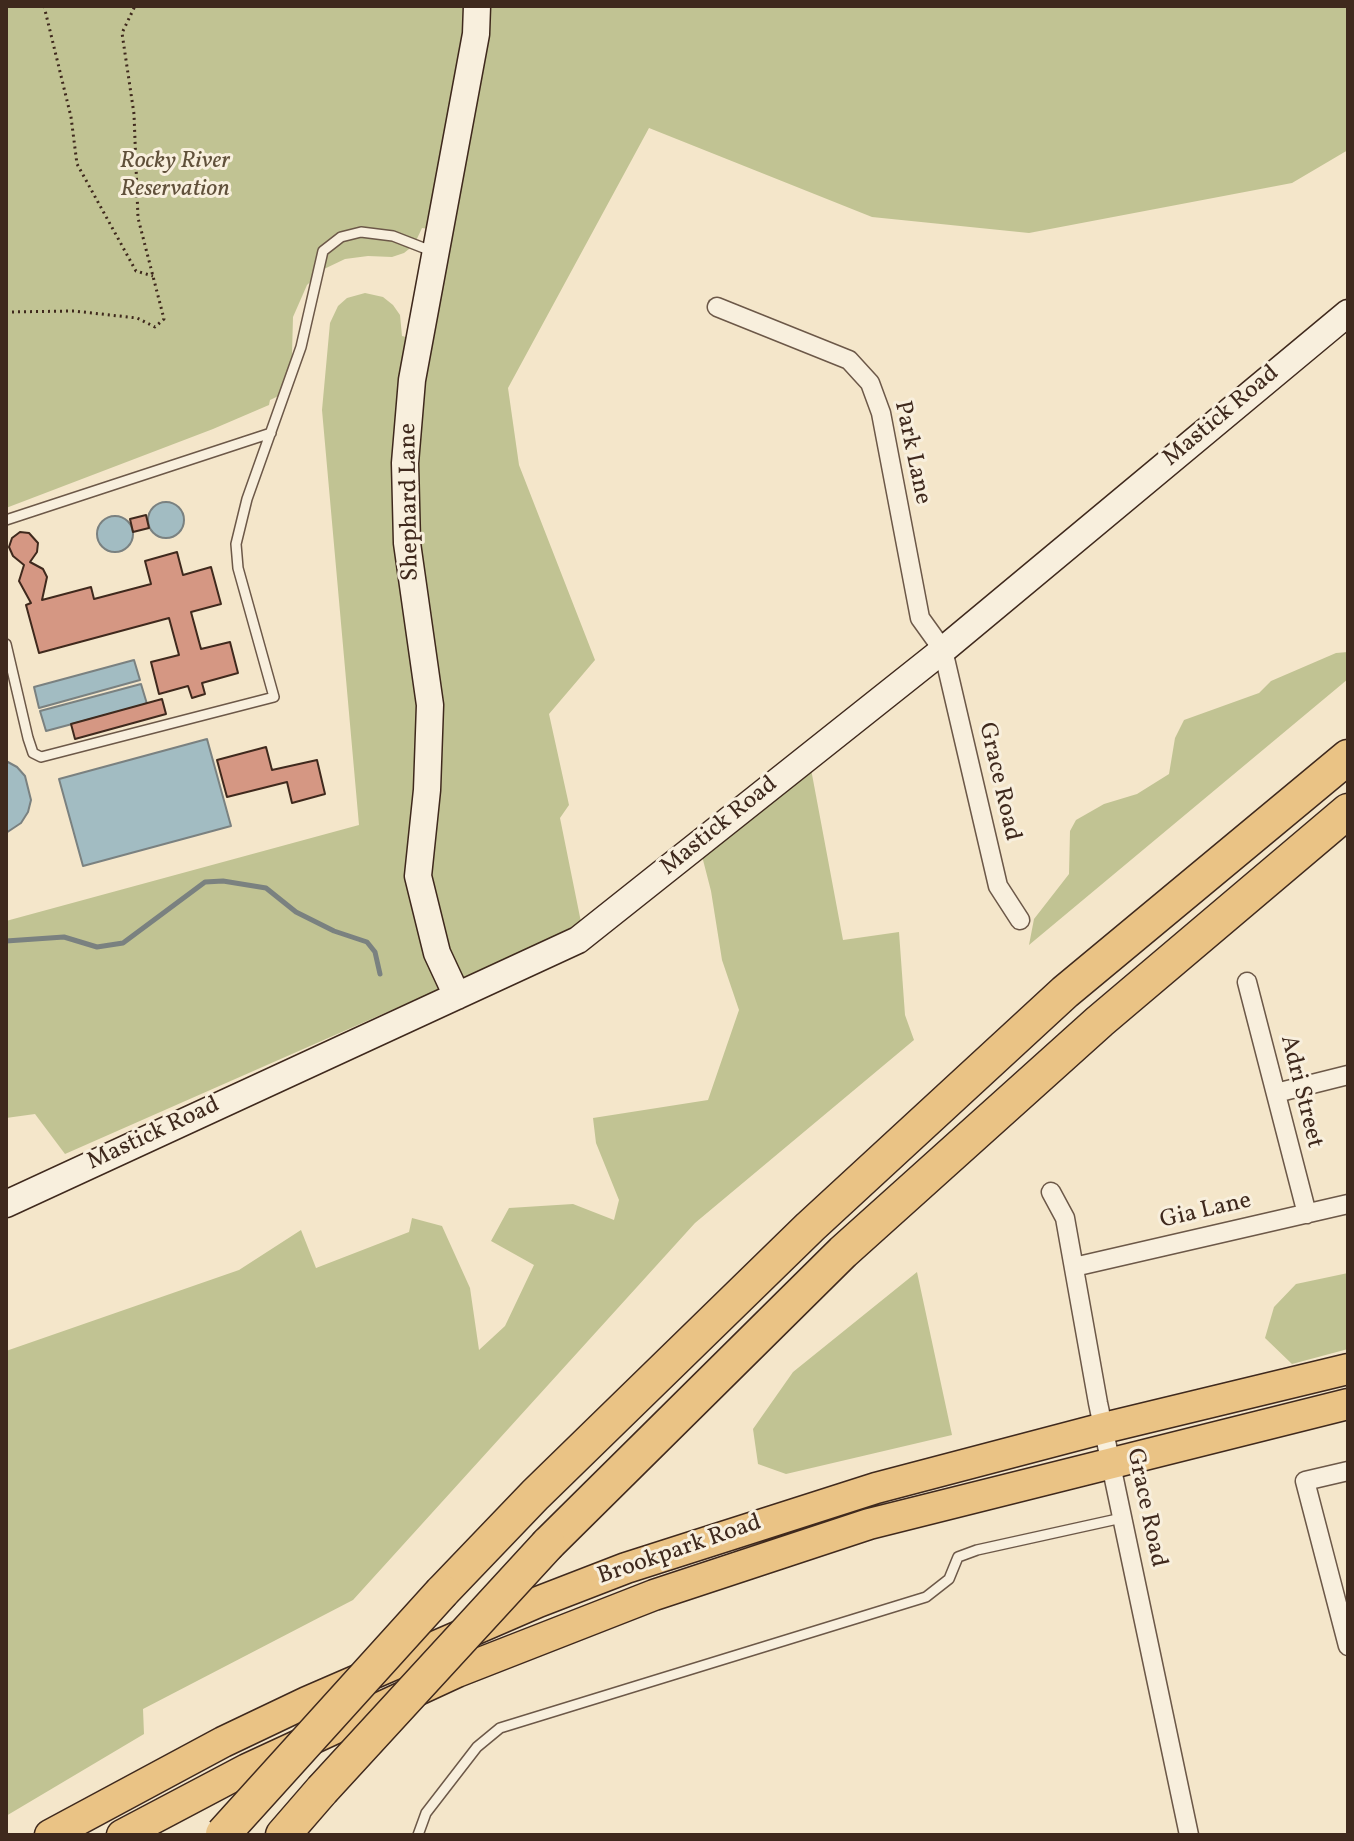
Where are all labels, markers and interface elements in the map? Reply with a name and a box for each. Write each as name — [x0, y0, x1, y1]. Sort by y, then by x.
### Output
park label: Rocky River Reservation — [120, 149, 230, 205]
street label: Mastick Road — [1158, 360, 1286, 474]
street label: Park Lane — [886, 399, 936, 507]
street label: Shephard Lane — [395, 423, 427, 581]
street label: Grace Road — [970, 720, 1026, 844]
street label: Mastick Road — [656, 771, 784, 883]
street label: Adri Street — [1272, 1033, 1328, 1151]
street label: Mastick Road — [83, 1092, 225, 1178]
street label: Gia Lane — [1158, 1188, 1254, 1236]
street label: Grace Road — [1118, 1446, 1172, 1570]
street label: Brookpark Road — [594, 1510, 766, 1592]

